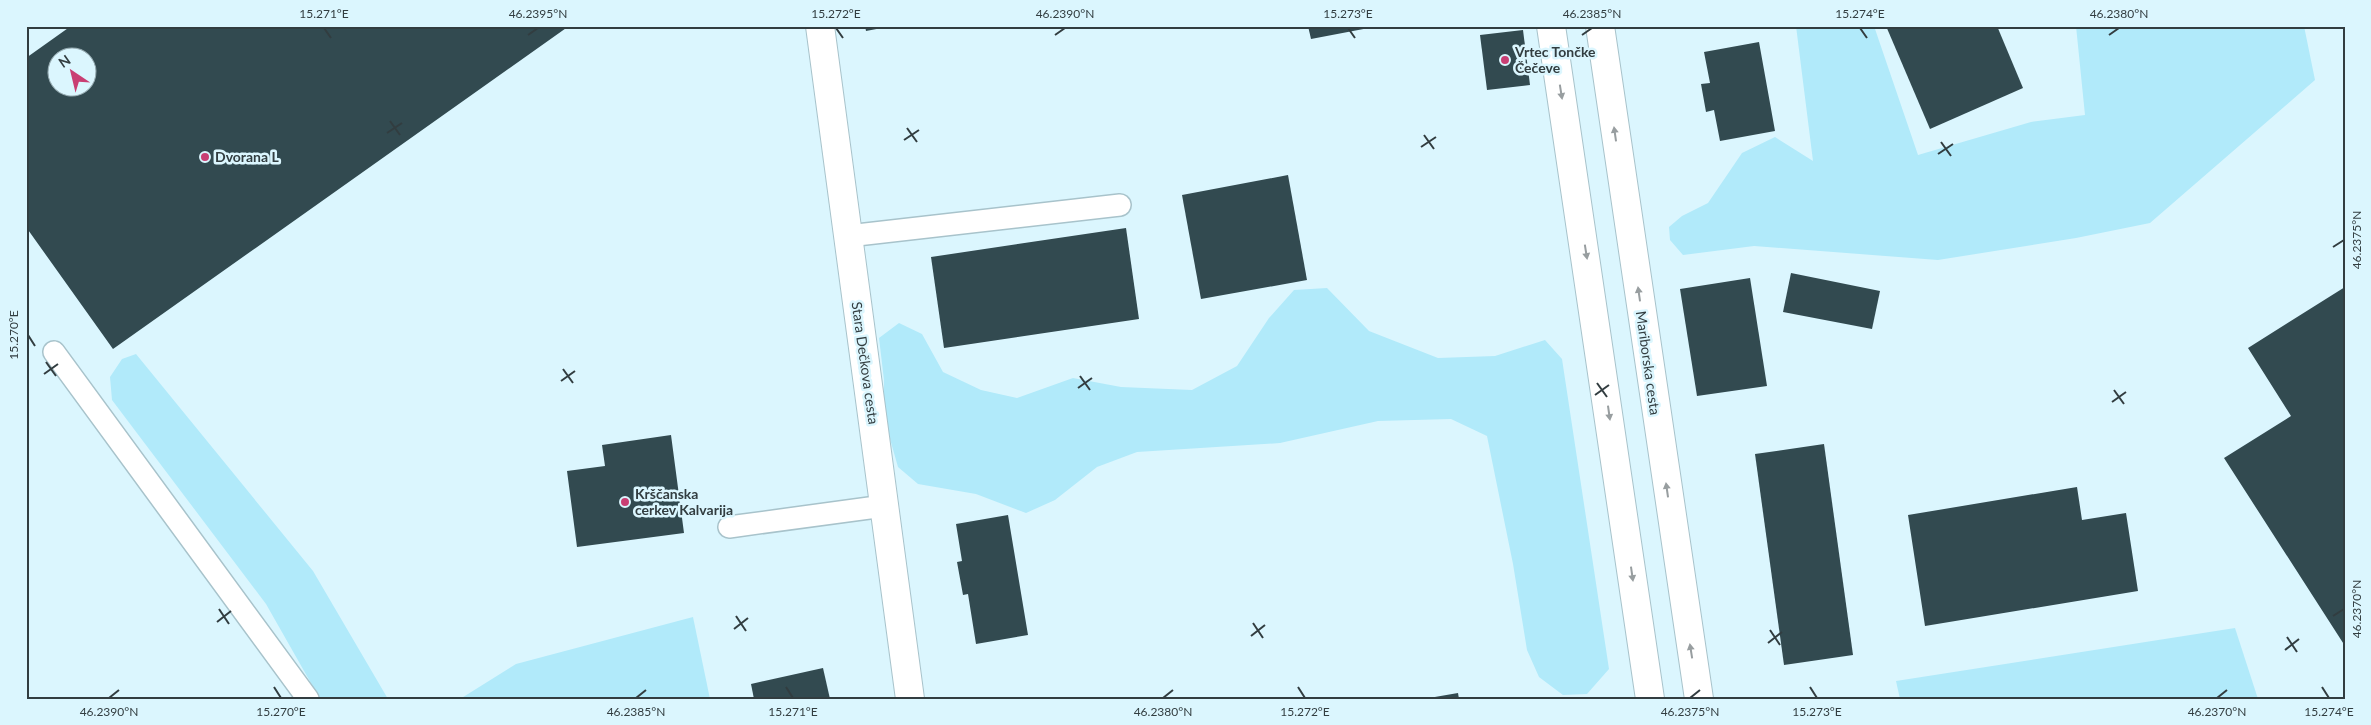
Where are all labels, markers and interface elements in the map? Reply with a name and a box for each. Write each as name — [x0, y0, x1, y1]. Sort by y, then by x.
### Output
text: 15.271°E — [299, 6, 349, 21]
text: 46.2395°N — [509, 6, 567, 21]
text: 15.272°E — [811, 6, 861, 21]
text: 46.2390°N — [1036, 6, 1094, 21]
text: 15.273°E — [1323, 6, 1373, 21]
text: 46.2385°N — [1563, 6, 1621, 21]
text: 15.274°E — [1835, 6, 1885, 21]
text: 46.2380°N — [2090, 6, 2148, 21]
place label: Vrtec Tončke Čečeve — [1514, 43, 1596, 76]
north arrow — [48, 48, 98, 98]
text: N — [55, 51, 74, 71]
marker: Vrtec Tončke Čečeve — [1499, 54, 1511, 66]
one-way arrow — [1558, 84, 1566, 100]
one-way arrow — [1611, 125, 1619, 141]
place label: Dvorana L — [215, 148, 279, 165]
marker: Dvorana L — [199, 151, 211, 163]
text: 46.2375°N — [2349, 211, 2364, 269]
one-way arrow — [1582, 245, 1590, 261]
one-way arrow — [1634, 286, 1642, 302]
street label: Stara Dečkova cesta — [848, 301, 883, 425]
text: 15.270°E — [6, 310, 21, 360]
street label: Mariborska cesta — [1633, 310, 1664, 416]
one-way arrow — [1605, 406, 1613, 422]
one-way arrow — [1663, 482, 1671, 498]
place label: Krščanska cerkev Kalvarija — [635, 485, 733, 518]
marker: Krščanska cerkev Kalvarija — [619, 496, 631, 508]
one-way arrow — [1628, 566, 1636, 582]
text: 46.2370°N — [2349, 580, 2364, 638]
one-way arrow — [1687, 642, 1695, 658]
text: 46.2390°N — [80, 704, 138, 719]
text: 15.270°E — [256, 704, 306, 719]
text: 46.2385°N — [607, 704, 665, 719]
text: 15.271°E — [768, 704, 818, 719]
text: 46.2380°N — [1134, 704, 1192, 719]
text: 15.272°E — [1280, 704, 1330, 719]
text: 46.2375°N — [1661, 704, 1719, 719]
text: 15.273°E — [1792, 704, 1842, 719]
text: 46.2370°N — [2188, 704, 2246, 719]
text: 15.274°E — [2304, 704, 2354, 719]

